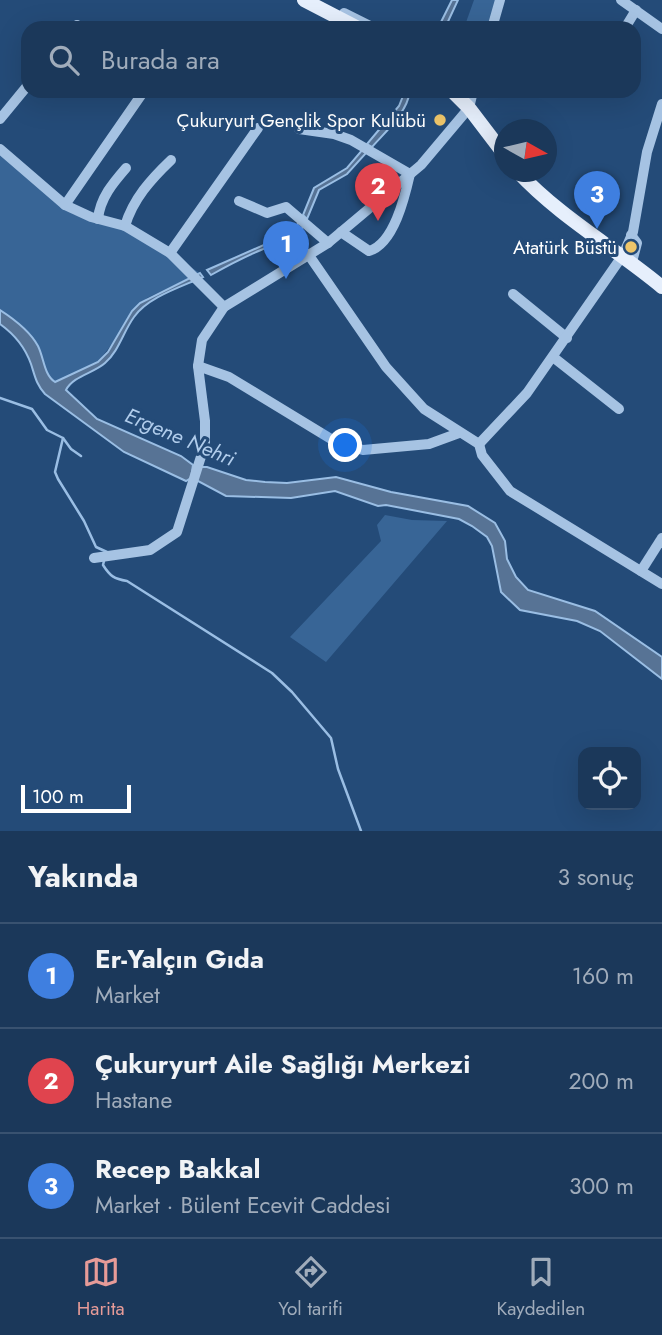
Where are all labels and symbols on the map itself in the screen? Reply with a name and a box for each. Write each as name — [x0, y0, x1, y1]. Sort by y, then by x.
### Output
place label: Çukuryurt Gençlik Spor Kulübü — [177, 107, 426, 134]
marker: Çukuryurt Gençlik Spor Kulübü — [432, 112, 448, 128]
north arrow — [494, 119, 557, 182]
pin: 2 — [355, 163, 401, 221]
pin: 3 — [574, 171, 620, 229]
pin: 1 — [263, 221, 309, 279]
place label: Atatürk Büstü — [513, 234, 617, 261]
marker: Atatürk Büstü — [623, 239, 639, 255]
water label: Ergene Nehri — [120, 400, 240, 474]
your location — [328, 428, 362, 462]
scale bar — [21, 782, 131, 814]

